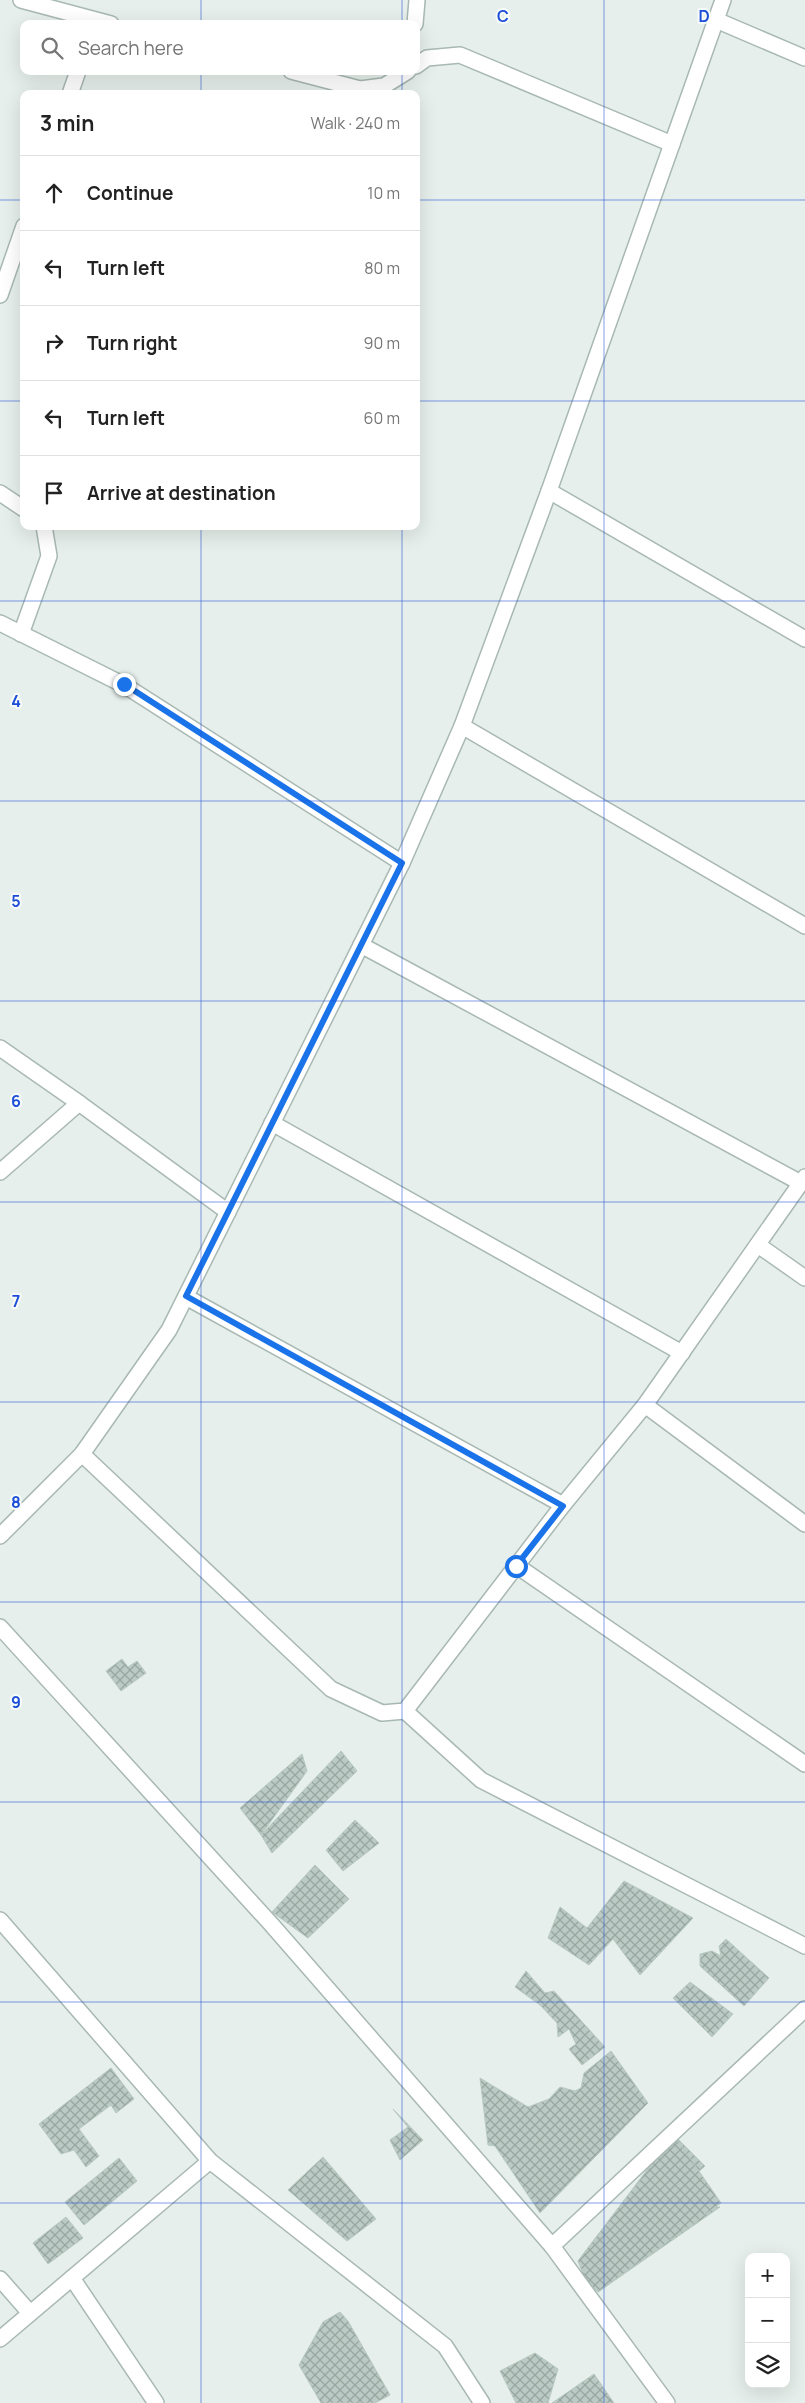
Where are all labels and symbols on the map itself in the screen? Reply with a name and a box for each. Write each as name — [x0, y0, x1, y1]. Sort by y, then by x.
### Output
text: C — [497, 5, 509, 27]
text: D — [698, 5, 710, 27]
route end — [113, 673, 136, 696]
text: 4 — [11, 690, 21, 712]
text: 5 — [11, 890, 21, 912]
text: 6 — [11, 1090, 21, 1112]
text: 7 — [12, 1290, 20, 1312]
text: 8 — [11, 1491, 21, 1513]
route start — [505, 1555, 528, 1578]
text: 9 — [11, 1691, 21, 1713]

